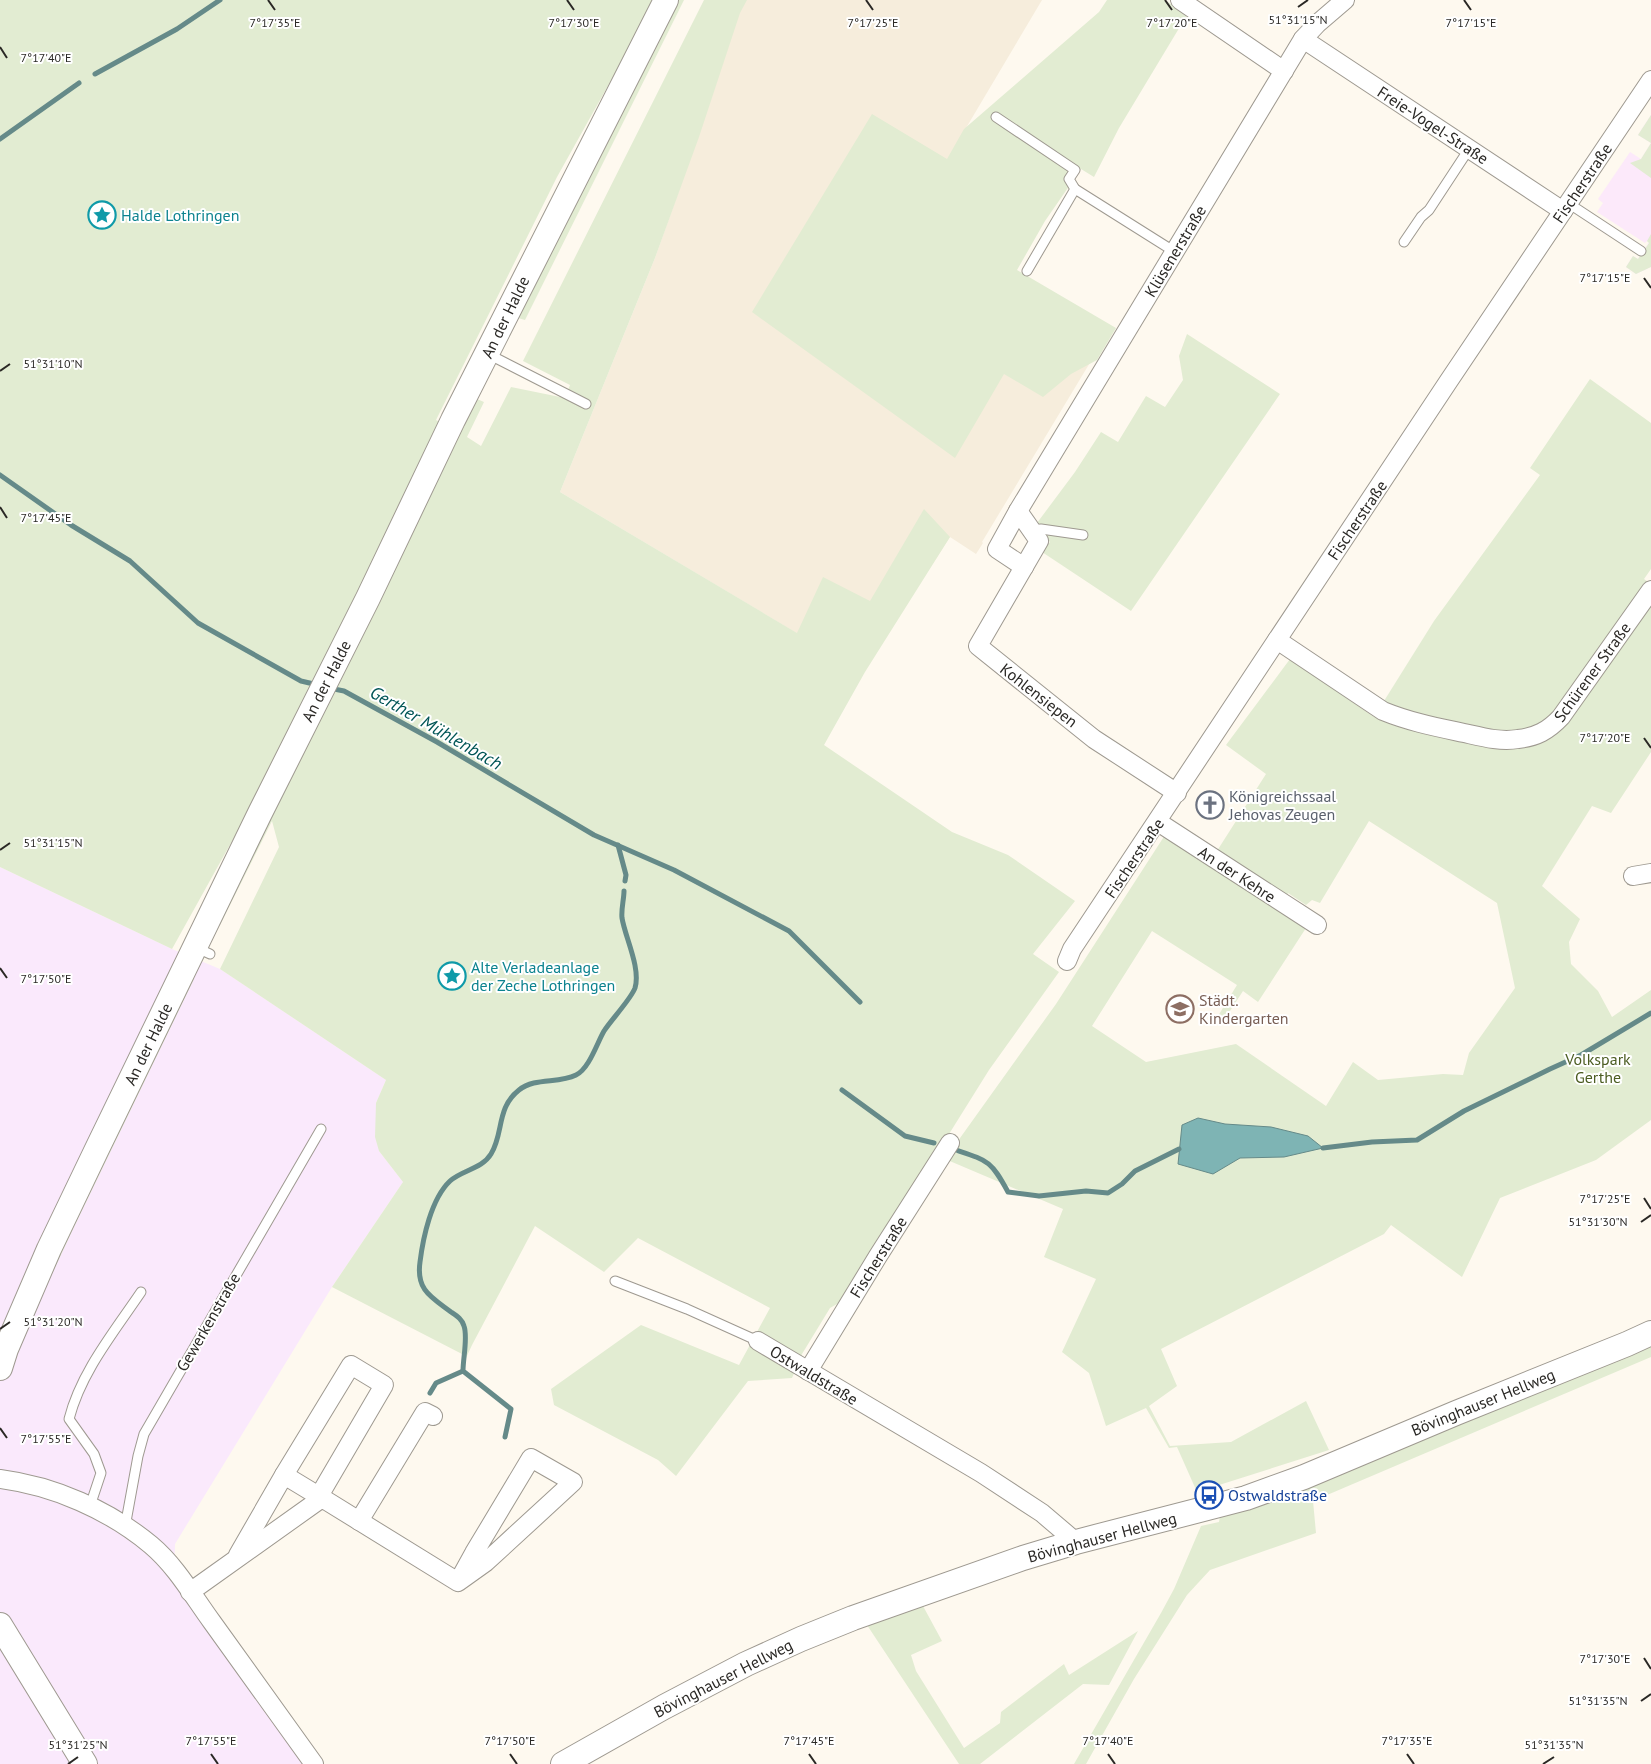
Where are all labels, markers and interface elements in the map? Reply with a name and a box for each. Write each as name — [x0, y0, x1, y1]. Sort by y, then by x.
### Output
text: 51°31'15"N — [1268, 12, 1328, 27]
text: 7°17'35"E — [250, 15, 300, 30]
text: 7°17'30"E — [549, 15, 599, 30]
text: 7°17'25"E — [848, 15, 898, 30]
text: 7°17'20"E — [1147, 15, 1197, 30]
text: 7°17'15"E — [1446, 15, 1496, 30]
text: 7°17'40"E — [21, 50, 71, 65]
street label: Freie-Vogel-Straße — [1374, 82, 1492, 168]
street label: Fischerstraße — [1548, 139, 1616, 227]
place icon: Halde Lothringen — [87, 200, 117, 230]
street label: Klüsenerstraße — [1140, 202, 1210, 300]
place label: Halde Lothringen — [121, 205, 239, 225]
text: 7°17'15"E — [1580, 270, 1630, 285]
street label: An der Halde — [477, 273, 533, 361]
text: 51°31'10"N — [23, 356, 83, 371]
street label: Fischerstraße — [1323, 476, 1391, 564]
text: 7°17'45"E — [21, 510, 71, 525]
street label: Schürener Straße — [1549, 618, 1635, 726]
street label: An der Halde — [297, 637, 355, 725]
street label: Kohlensiepen — [996, 659, 1082, 731]
water label: Gerther Mühlenbach — [366, 680, 507, 775]
text: 7°17'20"E — [1580, 730, 1630, 745]
place label: Königreichssaal Jehovas Zeugen — [1228, 786, 1336, 824]
church icon: Königreichssaal Jehovas Zeugen — [1195, 790, 1225, 820]
street label: Fischerstraße — [1100, 814, 1168, 902]
text: 51°31'15"N — [23, 835, 83, 850]
street label: An der Kehre — [1195, 842, 1279, 906]
place label: Alte Verladeanlage der Zeche Lothringen — [471, 957, 615, 995]
place icon: Alte Verladeanlage der Zeche Lothringen — [437, 961, 467, 991]
text: 7°17'50"E — [21, 971, 71, 986]
place label: Städt. Kindergarten — [1199, 990, 1289, 1028]
school or university icon: Städt. Kindergarten — [1165, 994, 1195, 1024]
street label: An der Halde — [120, 1000, 176, 1088]
park label: Volkspark Gerthe — [1564, 1049, 1631, 1087]
text: 7°17'25"E — [1580, 1191, 1630, 1206]
street label: Fischerstraße — [845, 1213, 911, 1301]
text: 51°31'30"N — [1568, 1214, 1628, 1229]
street label: Gewerkenstraße — [172, 1269, 244, 1375]
text: 51°31'20"N — [23, 1314, 83, 1329]
street label: Ostwaldstraße — [766, 1341, 862, 1409]
street label: Bövinghauser Hellweg — [1408, 1364, 1558, 1440]
text: 7°17'55"E — [21, 1431, 71, 1446]
bus stop icon: Ostwaldstraße — [1194, 1480, 1224, 1510]
place label: Ostwaldstraße — [1228, 1485, 1327, 1505]
street label: Bövinghauser Hellweg — [1025, 1508, 1179, 1566]
street label: Bövinghauser Hellweg — [650, 1634, 796, 1722]
text: 7°17'30"E — [1580, 1651, 1630, 1666]
text: 51°31'35"N — [1568, 1693, 1628, 1708]
text: 7°17'55"E — [186, 1733, 236, 1748]
text: 7°17'50"E — [485, 1733, 535, 1748]
text: 7°17'45"E — [784, 1733, 834, 1748]
text: 7°17'40"E — [1083, 1733, 1133, 1748]
text: 7°17'35"E — [1382, 1733, 1432, 1748]
text: 51°31'25"N — [48, 1737, 108, 1752]
text: 51°31'35"N — [1524, 1737, 1584, 1752]

